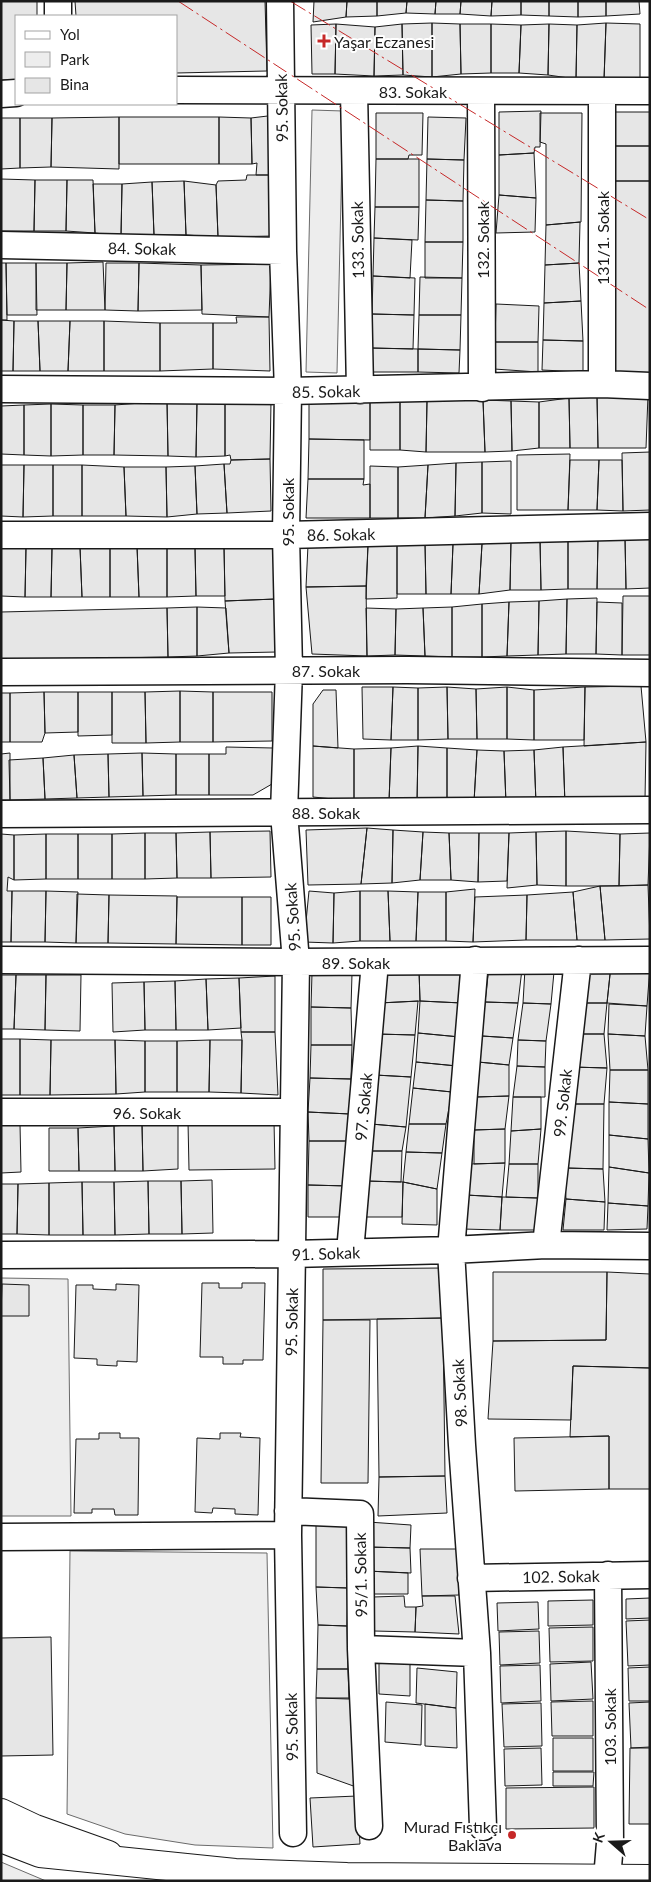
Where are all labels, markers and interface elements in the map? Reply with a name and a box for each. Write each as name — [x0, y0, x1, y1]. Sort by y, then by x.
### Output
legend — [15, 15, 178, 105]
text: Yol — [60, 25, 80, 43]
place label: Yaşar Eczanesi — [334, 32, 434, 51]
marker: Yaşar Eczanesi — [318, 35, 330, 47]
text: Park — [60, 50, 90, 68]
street label: 95. Sokak — [271, 73, 291, 142]
text: Bina — [60, 75, 89, 93]
street label: 83. Sokak — [379, 82, 448, 101]
street label: 131/1. Sokak — [593, 190, 612, 285]
street label: 133. Sokak — [347, 200, 367, 279]
street label: 132. Sokak — [473, 200, 492, 279]
street label: 84. Sokak — [108, 238, 177, 258]
street label: 85. Sokak — [292, 381, 361, 401]
street label: 95. Sokak — [278, 477, 297, 546]
street label: 86. Sokak — [307, 524, 376, 544]
street label: 87. Sokak — [292, 661, 361, 680]
street label: 88. Sokak — [292, 803, 361, 822]
street label: 95. Sokak — [280, 881, 304, 952]
street label: 89. Sokak — [322, 953, 391, 972]
street label: 99. Sokak — [549, 1067, 575, 1138]
street label: 97. Sokak — [351, 1071, 376, 1142]
street label: 96. Sokak — [113, 1103, 182, 1122]
street label: 91. Sokak — [292, 1242, 361, 1264]
street label: 95. Sokak — [281, 1287, 301, 1356]
street label: 98. Sokak — [448, 1358, 470, 1428]
street label: 95/1. Sokak — [350, 1532, 370, 1618]
street label: 102. Sokak — [522, 1566, 601, 1586]
street label: 103. Sokak — [600, 1687, 619, 1766]
street label: 95. Sokak — [281, 1692, 301, 1761]
place label: Murad Fıstıkçı Baklava — [403, 1817, 502, 1854]
north arrow — [586, 1817, 636, 1867]
marker: Murad Fıstıkçı Baklava — [506, 1829, 518, 1841]
text: K — [589, 1830, 608, 1845]

